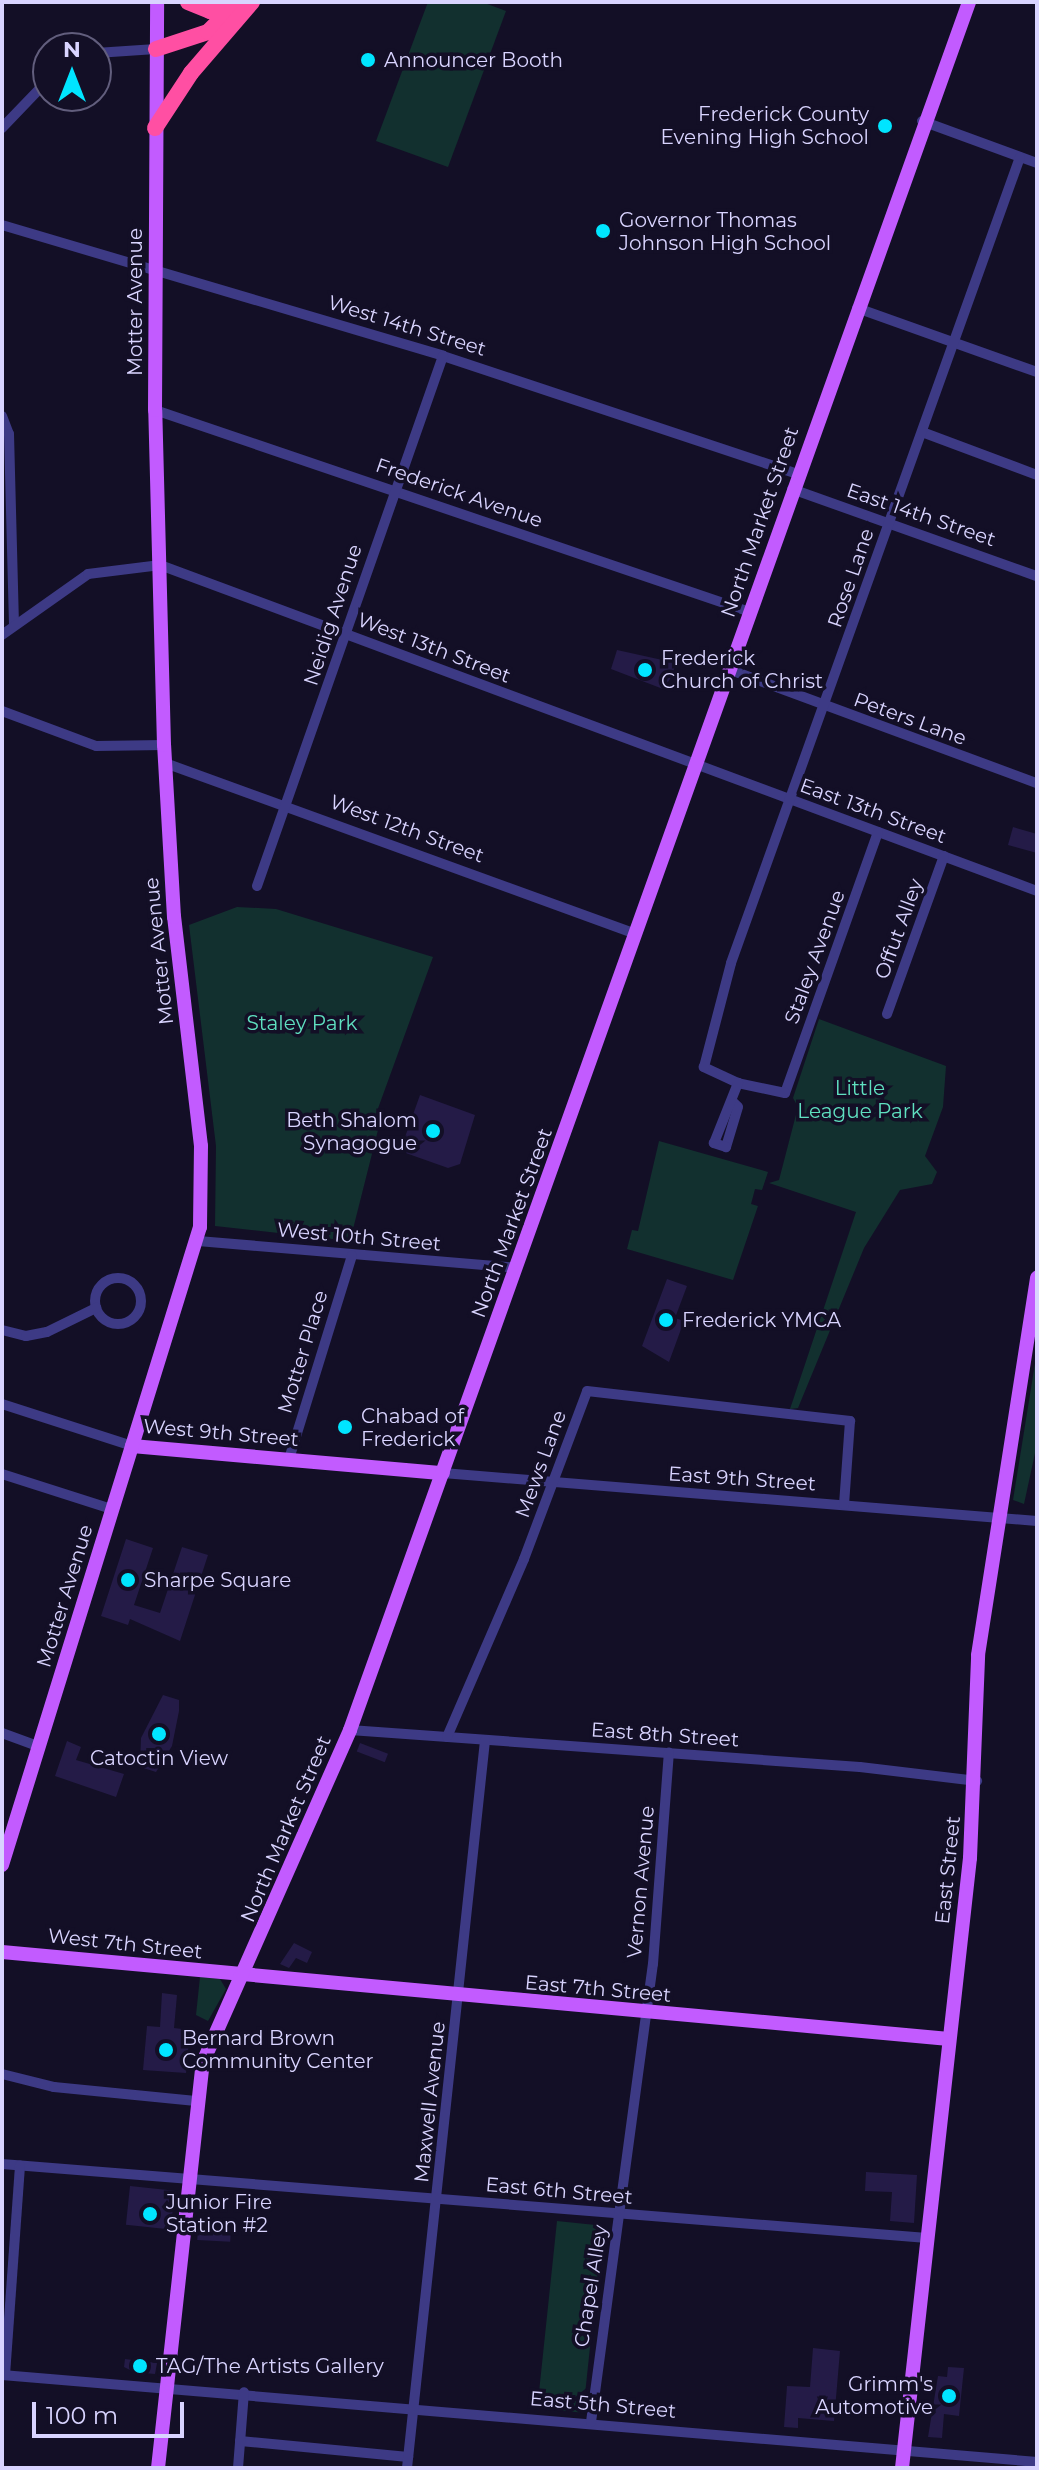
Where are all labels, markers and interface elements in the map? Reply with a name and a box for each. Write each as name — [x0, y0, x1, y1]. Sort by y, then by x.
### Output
north arrow — [32, 32, 112, 112]
text: N — [63, 36, 81, 63]
place label: Announcer Booth — [384, 48, 563, 72]
marker: Announcer Booth — [359, 51, 377, 69]
place label: Frederick County Evening High School — [660, 102, 869, 149]
marker: Frederick County Evening High School — [876, 117, 894, 135]
place label: Governor Thomas Johnson High School — [619, 208, 831, 255]
marker: Governor Thomas Johnson High School — [594, 222, 612, 240]
street label: Motter Avenue — [123, 228, 147, 376]
street label: West 14th Street — [325, 291, 489, 361]
street label: North Market Street — [716, 423, 804, 621]
street label: Frederick Avenue — [372, 453, 546, 533]
street label: East 14th Street — [843, 478, 999, 552]
street label: Rose Lane — [823, 525, 879, 631]
street label: Neidig Avenue — [299, 541, 367, 689]
street label: West 13th Street — [354, 608, 514, 688]
place label: Frederick Church of Christ — [661, 646, 823, 693]
marker: Frederick Church of Christ — [636, 661, 654, 679]
street label: Peters Lane — [850, 688, 970, 750]
street label: East 13th Street — [797, 773, 949, 849]
street label: West 12th Street — [327, 790, 487, 868]
street label: Motter Avenue — [139, 876, 179, 1026]
street label: Offut Alley — [870, 876, 928, 982]
street label: Staley Avenue — [780, 887, 850, 1027]
park label: Staley Park — [247, 1011, 357, 1035]
park label: Little League Park — [797, 1077, 923, 1124]
place label: Beth Shalom Synagogue — [286, 1108, 417, 1155]
marker: Beth Shalom Synagogue — [424, 1122, 442, 1140]
street label: North Market Street — [466, 1125, 558, 1321]
street label: West 10th Street — [276, 1218, 442, 1256]
street label: Motter Place — [273, 1288, 333, 1416]
place label: Frederick YMCA — [682, 1308, 841, 1332]
marker: Frederick YMCA — [657, 1311, 675, 1329]
place label: Chabad of Frederick — [361, 1404, 464, 1451]
street label: Mews Lane — [510, 1407, 572, 1521]
street label: West 9th Street — [142, 1414, 300, 1452]
marker: Chabad of Frederick — [336, 1418, 354, 1436]
street label: East 9th Street — [667, 1462, 817, 1496]
street label: Motter Avenue — [32, 1522, 98, 1670]
place label: Sharpe Square — [144, 1568, 291, 1592]
marker: Sharpe Square — [119, 1571, 137, 1589]
street label: East 8th Street — [590, 1718, 740, 1752]
marker: Catoctin View — [150, 1725, 168, 1743]
street label: North Market Street — [236, 1732, 336, 1926]
place label: Catoctin View — [90, 1746, 228, 1770]
street label: Vernon Avenue — [622, 1805, 660, 1959]
street label: East Street — [930, 1815, 966, 1925]
street label: West 7th Street — [47, 1924, 203, 1964]
street label: East 7th Street — [524, 1971, 672, 2007]
street label: Maxwell Avenue — [410, 2020, 450, 2184]
place label: Bernard Brown Community Center — [182, 2026, 374, 2073]
marker: Bernard Brown Community Center — [157, 2041, 175, 2059]
street label: East 6th Street — [484, 2173, 634, 2209]
place label: Junior Fire Station #2 — [166, 2190, 272, 2237]
marker: Junior Fire Station #2 — [141, 2205, 159, 2223]
street label: Chapel Alley — [569, 2223, 613, 2349]
place label: TAG/The Artists Gallery — [156, 2354, 384, 2378]
marker: TAG/The Artists Gallery — [131, 2357, 149, 2375]
place label: Grimm's Automotive — [815, 2372, 933, 2419]
scale bar — [36, 2386, 188, 2436]
street label: East 5th Street — [529, 2387, 677, 2423]
marker: Grimm's Automotive — [940, 2387, 958, 2405]
text: 100 m — [46, 2401, 118, 2430]

